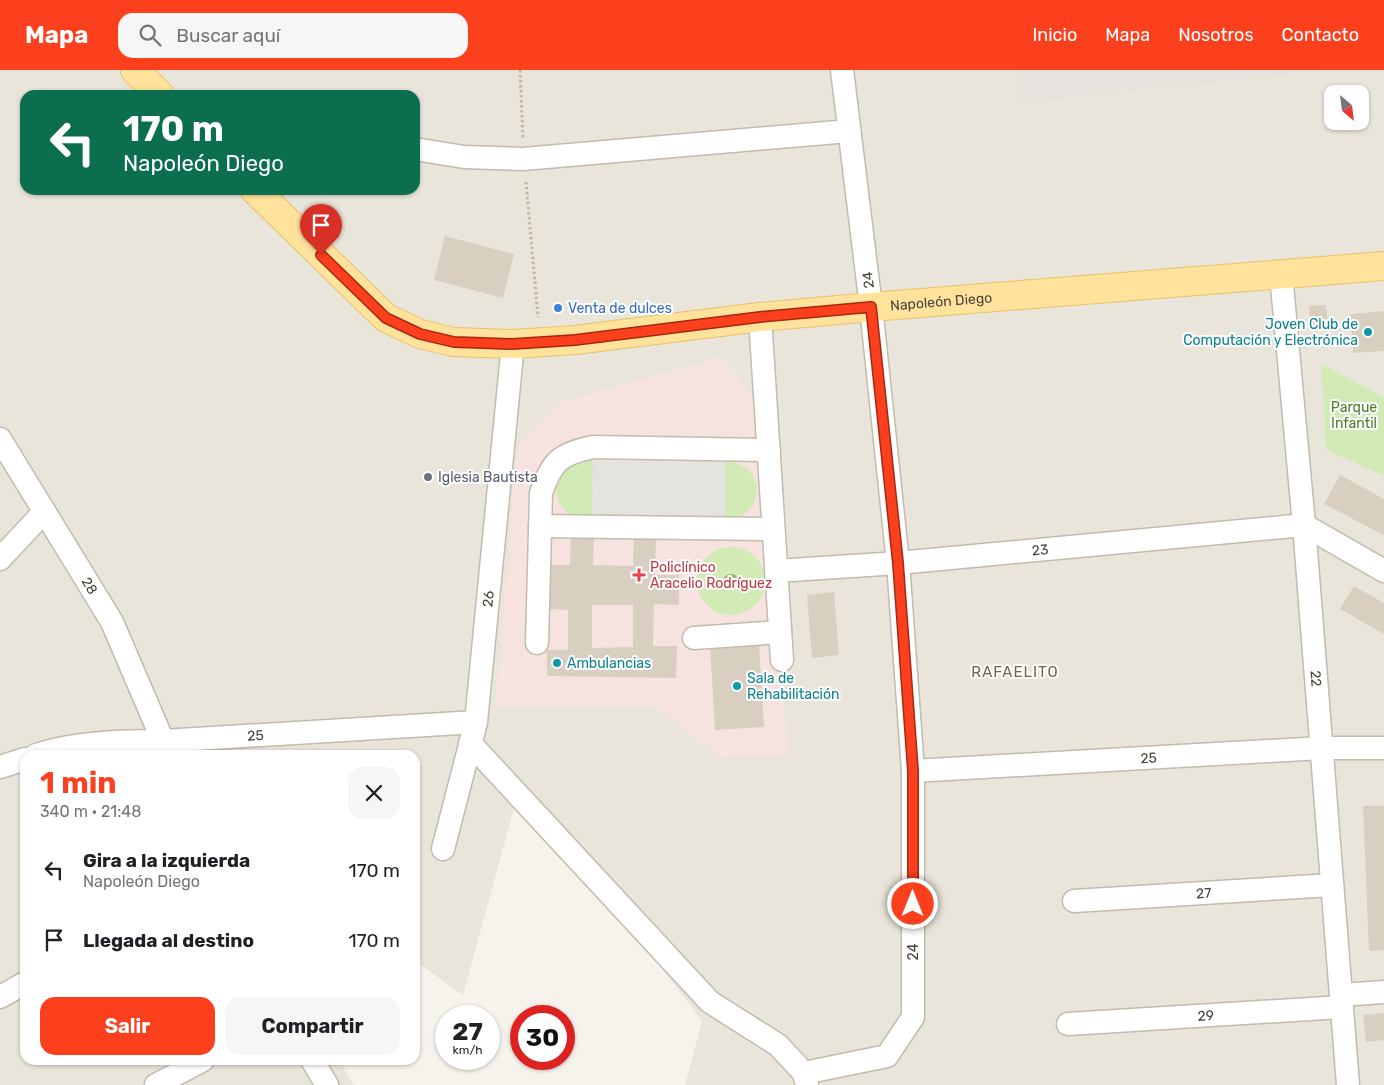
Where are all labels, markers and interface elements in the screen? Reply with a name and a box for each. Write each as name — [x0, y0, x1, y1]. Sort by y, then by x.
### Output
search box — [118, 13, 468, 58]
text: Mapa — [25, 21, 88, 49]
icon: search — [136, 21, 164, 49]
text: Buscar aquí — [176, 24, 280, 47]
text: Inicio — [1032, 24, 1077, 46]
text: Mapa — [1105, 24, 1150, 46]
text: Nosotros — [1178, 24, 1254, 46]
text: Contacto — [1282, 24, 1359, 46]
north arrow — [1324, 85, 1369, 130]
map controls — [1324, 85, 1369, 130]
text: 170 m — [123, 108, 224, 150]
icon: left — [40, 110, 105, 175]
text: Napoleón Diego — [123, 150, 284, 177]
pin — [300, 204, 342, 255]
icon: arrive — [307, 211, 335, 239]
street label: 24 — [859, 270, 878, 289]
street label: Napoleón Diego — [889, 289, 993, 314]
place label: Venta de dulces — [568, 300, 672, 317]
marker: Venta de dulces — [552, 302, 564, 314]
place label: Joven Club de Computación y Electrónica — [1183, 316, 1358, 349]
marker: Joven Club de Computación y Electrónica — [1362, 326, 1374, 338]
park label: Parque Infantil — [1331, 399, 1377, 432]
place label: Iglesia Bautista — [438, 469, 538, 486]
marker: Iglesia Bautista — [422, 471, 434, 483]
street label: 23 — [1031, 541, 1049, 559]
place label: Policlínico Aracelio Rodríguez — [650, 559, 772, 592]
marker: Policlínico Aracelio Rodríguez — [632, 568, 646, 582]
street label: 28 — [78, 574, 101, 598]
street label: 26 — [479, 590, 498, 608]
place label: Ambulancias — [567, 655, 651, 672]
marker: Ambulancias — [551, 657, 563, 669]
district label: RAFAELITO — [971, 663, 1059, 681]
place label: Sala de Rehabilitación — [747, 670, 840, 703]
street label: 22 — [1306, 670, 1325, 687]
marker: Sala de Rehabilitación — [731, 680, 743, 692]
street label: 25 — [247, 727, 264, 745]
street label: 25 — [1140, 749, 1157, 767]
text: 1 min — [40, 765, 117, 801]
button: close — [348, 767, 400, 819]
text: 340 m · 21:48 — [40, 802, 141, 821]
text: Gira a la izquierda — [83, 849, 250, 872]
icon: left — [40, 856, 68, 884]
text: 170 m — [349, 859, 400, 882]
text: Napoleón Diego — [83, 872, 200, 891]
position arrow — [886, 877, 938, 929]
street label: 27 — [1196, 884, 1212, 902]
icon: arrive — [40, 926, 68, 954]
text: Llegada al destino — [83, 929, 254, 952]
text: 170 m — [349, 929, 400, 952]
street label: 24 — [905, 943, 922, 960]
button: Salir — [40, 997, 215, 1055]
button: Compartir — [225, 997, 400, 1055]
speed limit sign: 30 — [510, 1005, 575, 1070]
street label: 29 — [1197, 1007, 1215, 1025]
text: 27 — [452, 1017, 483, 1046]
text: km/h — [453, 1043, 482, 1057]

